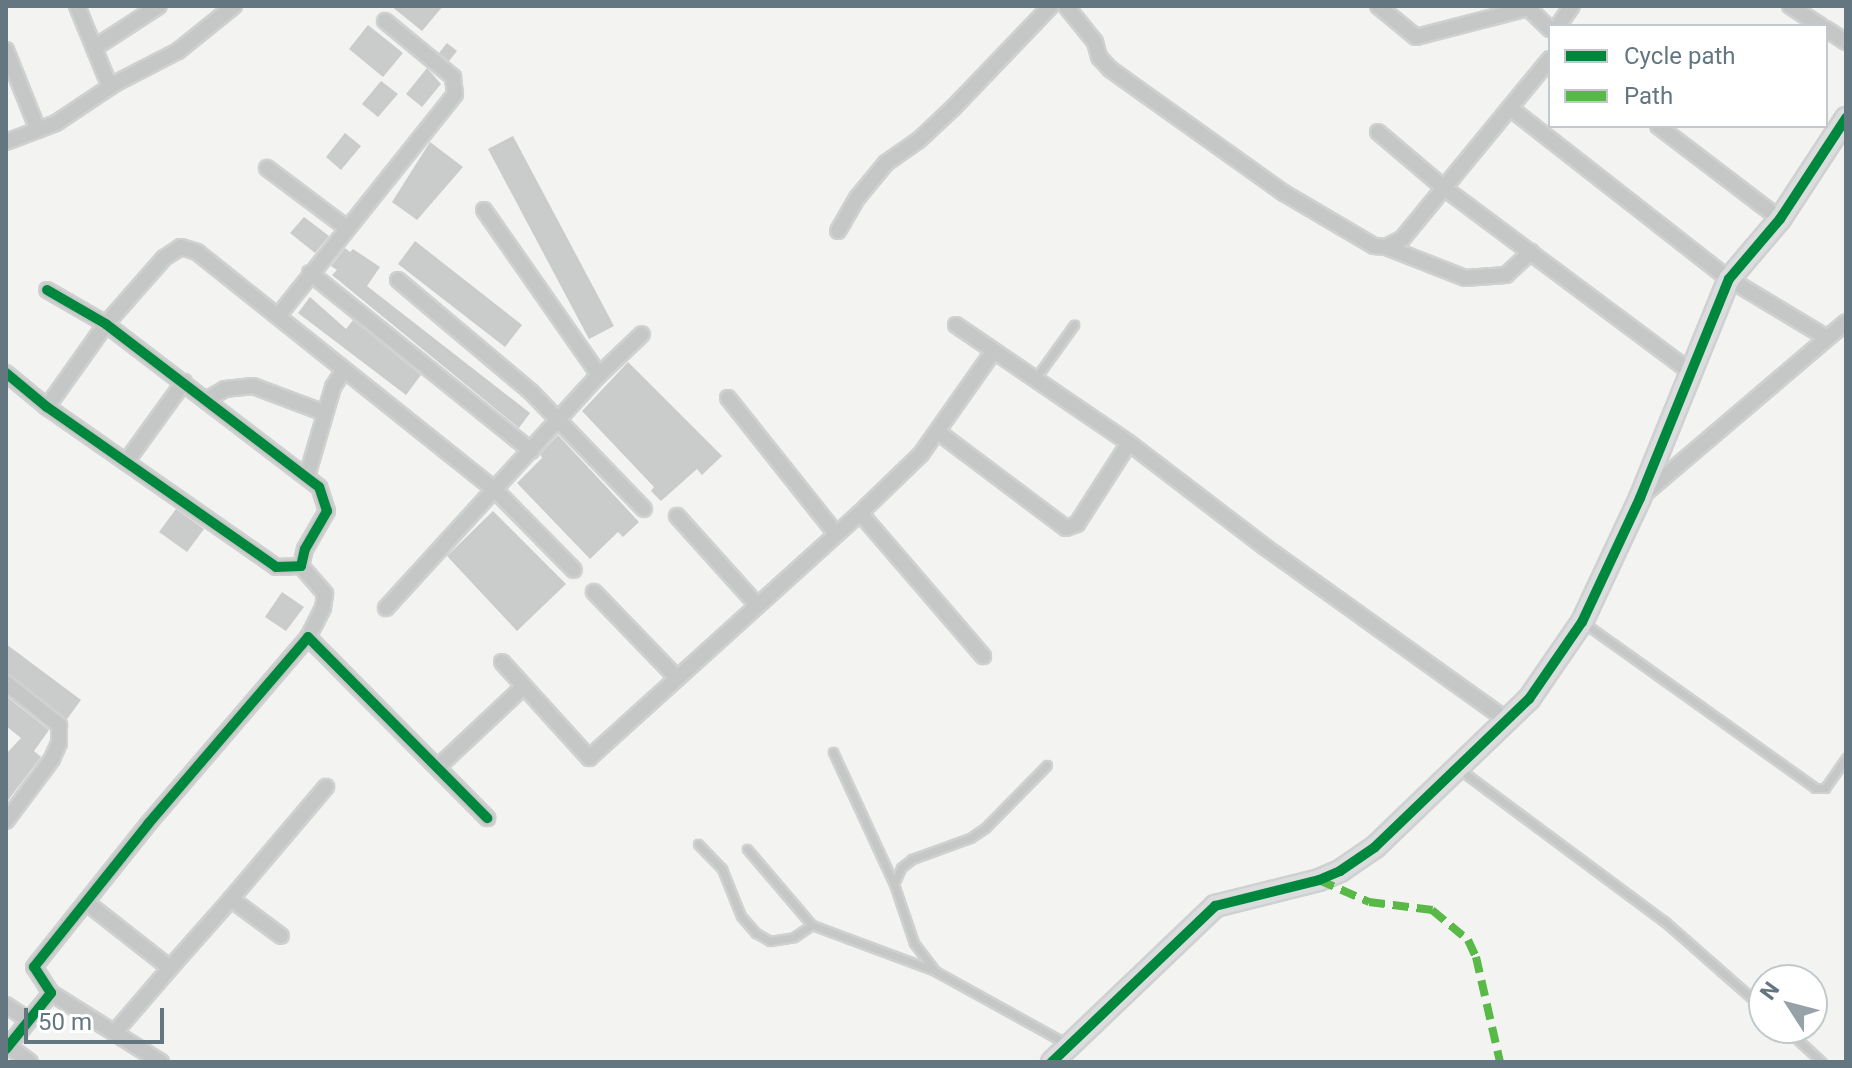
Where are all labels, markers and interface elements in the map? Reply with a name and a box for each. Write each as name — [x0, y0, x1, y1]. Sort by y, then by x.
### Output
legend — [1548, 24, 1828, 128]
text: Cycle path — [1624, 42, 1736, 70]
text: Path — [1624, 82, 1673, 110]
north arrow — [1748, 964, 1828, 1044]
text: N — [1755, 977, 1784, 1004]
scale bar — [28, 992, 168, 1042]
text: 50 m — [38, 1008, 92, 1036]

